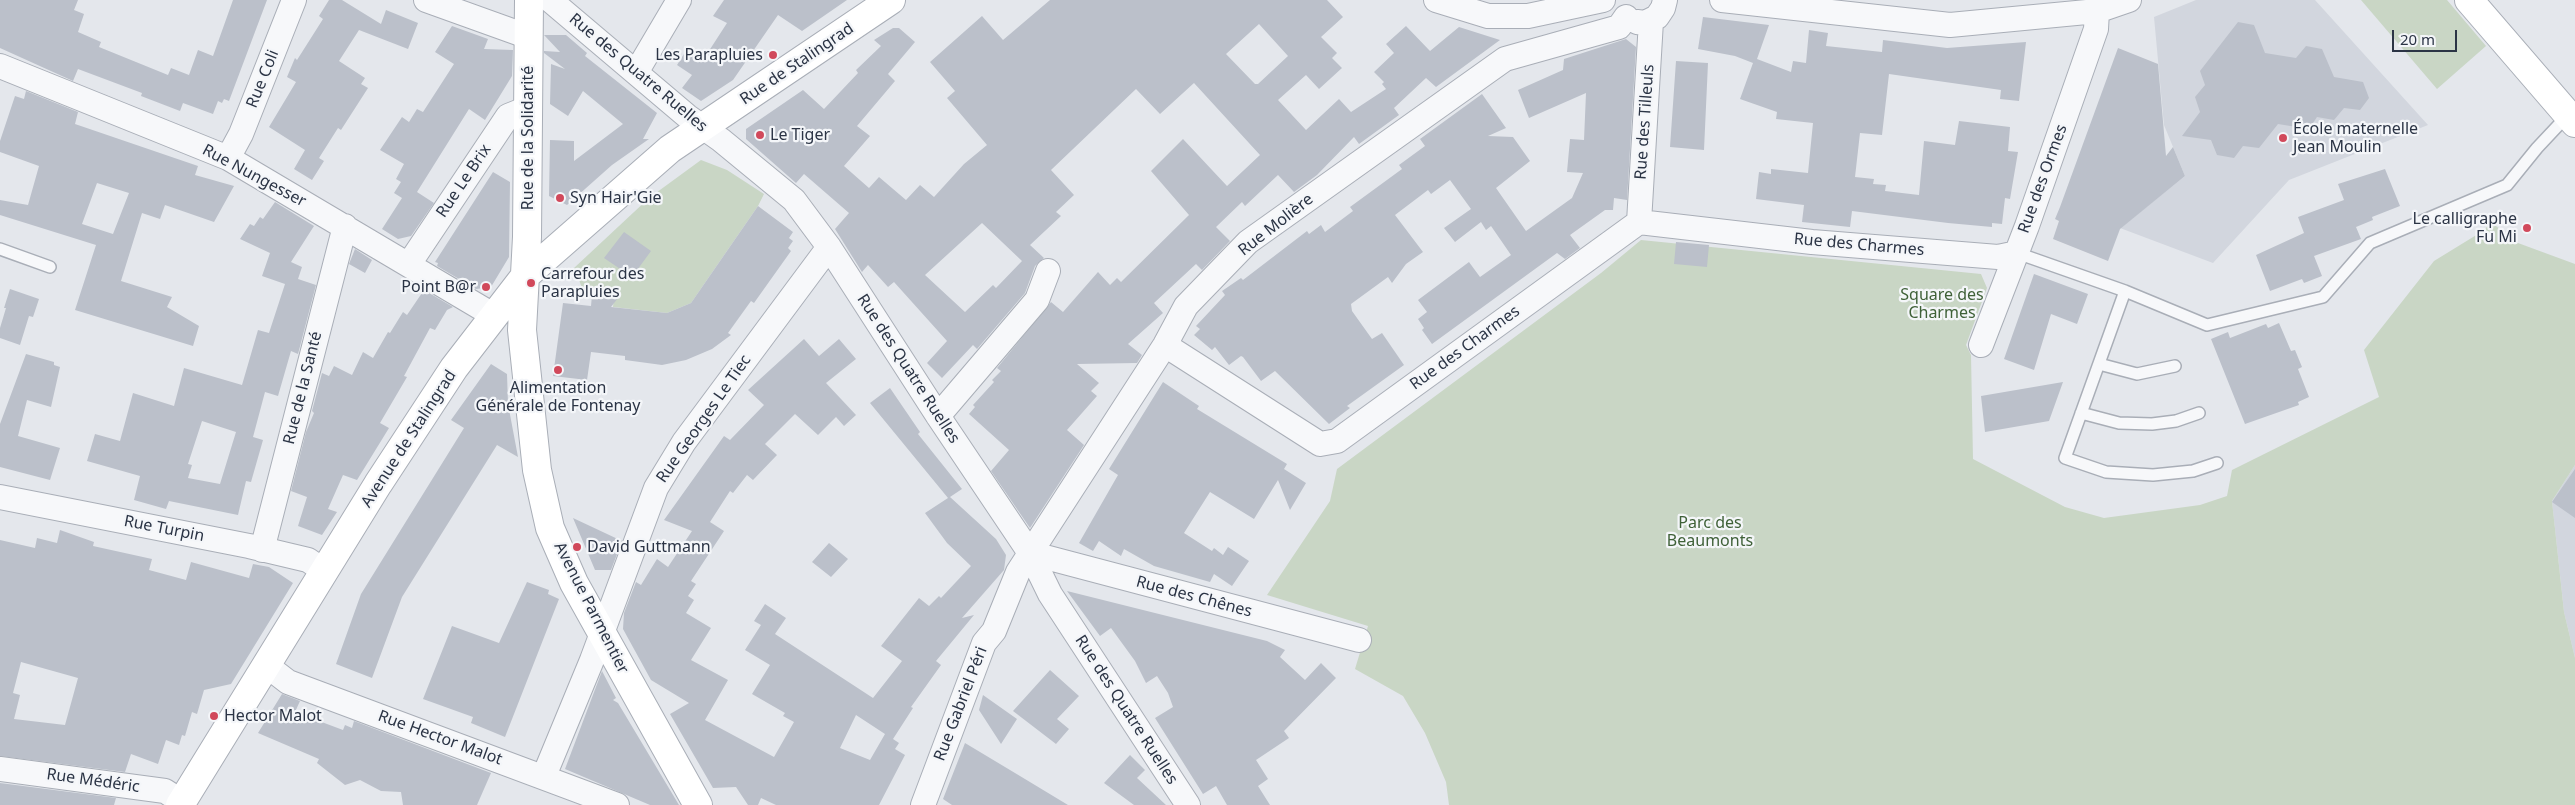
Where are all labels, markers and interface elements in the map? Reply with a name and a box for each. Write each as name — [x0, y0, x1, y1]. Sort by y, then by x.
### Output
street label: Rue des Quatre Ruelles — [565, 10, 711, 136]
street label: Rue de Stalingrad — [737, 19, 857, 109]
scale bar — [2395, 20, 2460, 52]
text: 20 m — [2400, 29, 2435, 49]
place label: Les Parapluies — [655, 45, 763, 65]
street label: Rue Coli — [243, 47, 283, 111]
marker: Les Parapluies — [767, 49, 779, 61]
street label: Rue des Tilleuls — [1631, 64, 1659, 180]
street label: Rue de la Solidarité — [518, 66, 538, 210]
place label: École maternelle Jean Moulin — [2293, 119, 2418, 157]
street label: Rue des Ormes — [2014, 122, 2072, 236]
place label: Le Tiger — [770, 125, 830, 145]
marker: Le Tiger — [754, 129, 766, 141]
marker: École maternelle Jean Moulin — [2277, 132, 2289, 144]
street label: Rue Nungesser — [199, 141, 309, 211]
street label: Rue Le Brix — [433, 141, 495, 221]
place label: Syn Hair'Gie — [570, 188, 662, 208]
street label: Rue Molière — [1235, 190, 1317, 260]
marker: Syn Hair'Gie — [554, 192, 566, 204]
place label: Le calligraphe Fu Mi — [2413, 209, 2517, 247]
marker: Le calligraphe Fu Mi — [2521, 222, 2533, 234]
street label: Rue des Charmes — [1793, 230, 1925, 260]
place label: Carrefour des Parapluies — [541, 264, 644, 302]
place label: Point B@r — [401, 277, 476, 297]
marker: Carrefour des Parapluies — [525, 277, 537, 289]
marker: Point B@r — [480, 281, 492, 293]
park label: Square des Charmes — [1900, 285, 1984, 323]
street label: Rue des Quatre Ruelles — [853, 291, 963, 447]
street label: Rue des Charmes — [1406, 302, 1524, 394]
street label: Rue de la Santé — [280, 330, 326, 446]
street label: Rue Georges Le Tiec — [653, 351, 755, 487]
marker: Alimentation Générale de Fontenay — [552, 364, 564, 376]
street label: Avenue de Stalingrad — [357, 367, 461, 511]
place label: Alimentation Générale de Fontenay — [476, 378, 640, 416]
street label: Rue Turpin — [122, 512, 206, 546]
park label: Parc des Beaumonts — [1667, 513, 1753, 551]
place label: David Guttmann — [587, 537, 711, 557]
street label: Avenue Parmentier — [550, 539, 632, 677]
marker: David Guttmann — [571, 541, 583, 553]
street label: Rue des Chênes — [1134, 572, 1254, 622]
street label: Rue des Quatre Ruelles — [1071, 632, 1181, 788]
street label: Rue Gabriel Péri — [930, 644, 992, 764]
place label: Hector Malot — [224, 706, 322, 726]
street label: Rue Hector Malot — [375, 707, 505, 769]
marker: Hector Malot — [208, 710, 220, 722]
street label: Rue Médéric — [45, 765, 141, 797]

